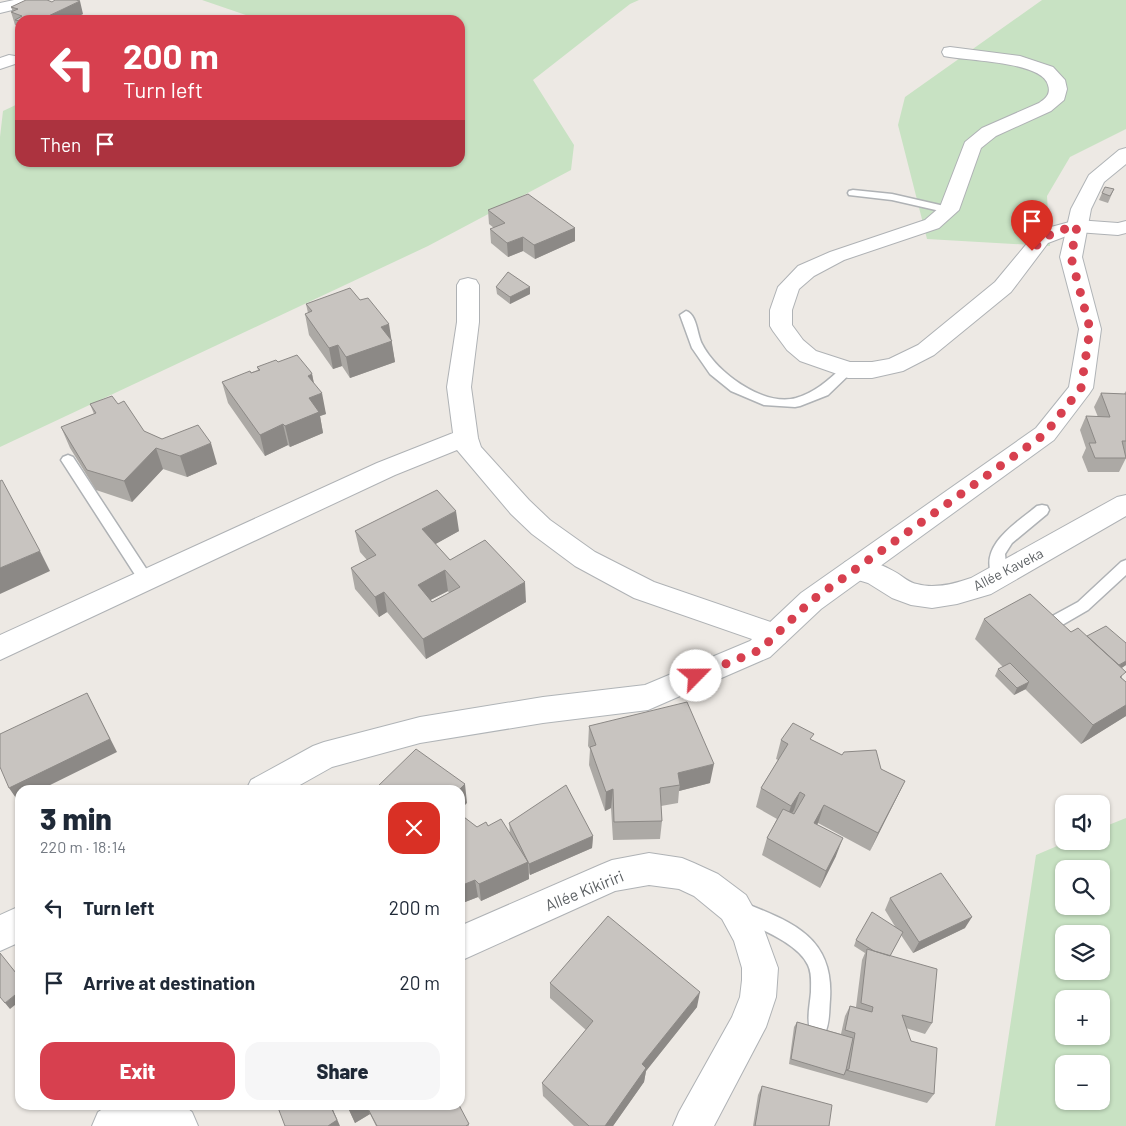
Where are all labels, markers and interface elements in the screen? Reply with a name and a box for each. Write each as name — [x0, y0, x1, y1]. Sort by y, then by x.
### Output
text: 200 m — [123, 34, 219, 76]
icon: left — [40, 35, 105, 100]
text: Turn left — [123, 76, 203, 102]
icon: arrive — [91, 130, 119, 158]
text: Then — [40, 133, 81, 156]
pin — [1011, 200, 1053, 251]
icon: arrive — [1018, 207, 1046, 235]
street label: Allée Kaveka — [970, 544, 1046, 594]
position arrow — [669, 649, 721, 701]
map controls — [1055, 795, 1110, 1110]
button: sound — [1055, 795, 1110, 850]
text: 3 min — [40, 800, 112, 836]
button: close — [388, 802, 440, 854]
text: 220 m · 18:14 — [40, 837, 126, 856]
button: search — [1055, 860, 1110, 915]
street label: Allée Kikiriri — [542, 866, 626, 914]
icon: left — [40, 894, 68, 922]
text: Turn left — [83, 896, 154, 919]
text: 200 m — [389, 896, 440, 919]
button: layers — [1055, 925, 1110, 980]
icon: arrive — [40, 969, 68, 997]
text: Arrive at destination — [83, 971, 255, 994]
text: 20 m — [400, 971, 440, 994]
button: + — [1055, 990, 1110, 1045]
button: Exit — [40, 1042, 235, 1100]
button: Share — [245, 1042, 440, 1100]
button: − — [1055, 1055, 1110, 1110]

